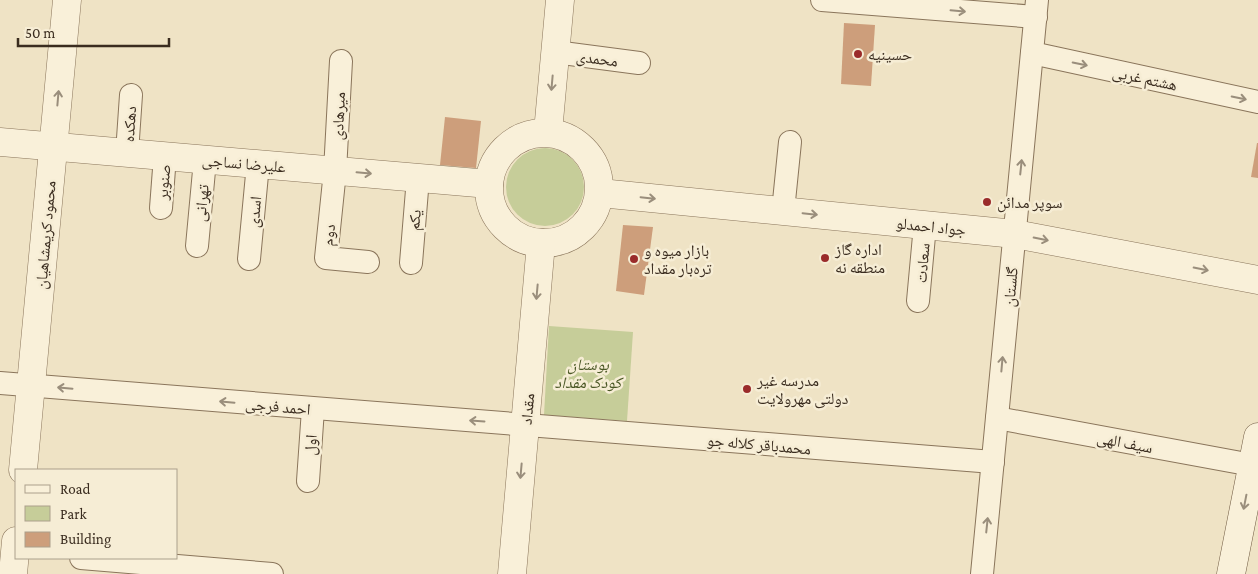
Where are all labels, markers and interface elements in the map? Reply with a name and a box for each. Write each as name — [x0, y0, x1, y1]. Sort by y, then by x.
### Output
one-way arrow — [950, 6, 966, 15]
scale bar — [18, 15, 169, 47]
text: 50 m — [25, 25, 55, 41]
place label: حسینیه — [868, 46, 912, 63]
street label: محمدی — [575, 47, 619, 71]
marker: حسینیه — [852, 48, 864, 60]
one-way arrow — [1071, 59, 1087, 69]
street label: هشتم غربی — [1110, 63, 1179, 96]
one-way arrow — [548, 75, 557, 91]
one-way arrow — [53, 91, 63, 107]
street label: میرهادی — [329, 92, 350, 141]
one-way arrow — [1230, 94, 1246, 103]
street label: دهکده — [120, 105, 139, 143]
street label: علیرضا نساجی — [201, 151, 287, 178]
one-way arrow — [1016, 159, 1026, 175]
street label: صنوبر — [153, 164, 175, 202]
one-way arrow — [355, 169, 371, 178]
street label: محمود کریمشاهیان — [32, 180, 61, 290]
street label: تهرانی — [191, 183, 214, 223]
one-way arrow — [640, 193, 656, 203]
place label: سوپر مدائن — [997, 194, 1062, 213]
street label: اسدی — [245, 195, 266, 229]
marker: سوپر مدائن — [981, 196, 993, 208]
street label: یکم — [405, 209, 426, 232]
one-way arrow — [802, 209, 818, 219]
street label: جواد احمدلو — [895, 214, 967, 240]
street label: دوم — [319, 223, 340, 247]
one-way arrow — [1033, 235, 1049, 245]
place label: اداره گاز منطقه نه — [834, 241, 885, 276]
place label: بازار میوه و تره‌بار مقداد — [644, 242, 712, 278]
street label: سعادت — [912, 242, 933, 284]
marker: اداره گاز منطقه نه — [819, 252, 831, 264]
marker: بازار میوه و تره‌بار مقداد — [628, 253, 640, 265]
one-way arrow — [1192, 265, 1208, 275]
street label: گلستان — [1000, 266, 1023, 308]
one-way arrow — [532, 283, 542, 299]
park label: بوستان کودک مقداد — [555, 356, 624, 392]
one-way arrow — [998, 356, 1007, 372]
place label: مدرسه غیر دولتی مهرولایت — [756, 372, 848, 409]
marker: مدرسه غیر دولتی مهرولایت — [741, 383, 753, 395]
one-way arrow — [58, 384, 74, 393]
street label: مقداد — [518, 393, 537, 425]
street label: احمد فرجی — [244, 395, 311, 420]
one-way arrow — [220, 397, 236, 406]
one-way arrow — [469, 417, 485, 426]
street label: سیف الهی — [1095, 429, 1154, 458]
street label: محمدباقر کلاله جو — [706, 431, 812, 459]
street label: اول — [301, 434, 322, 456]
one-way arrow — [516, 463, 526, 479]
legend — [15, 469, 178, 559]
text: Road — [60, 481, 91, 497]
one-way arrow — [1240, 494, 1250, 510]
text: Park — [60, 506, 87, 522]
one-way arrow — [982, 518, 992, 534]
text: Building — [60, 531, 111, 548]

